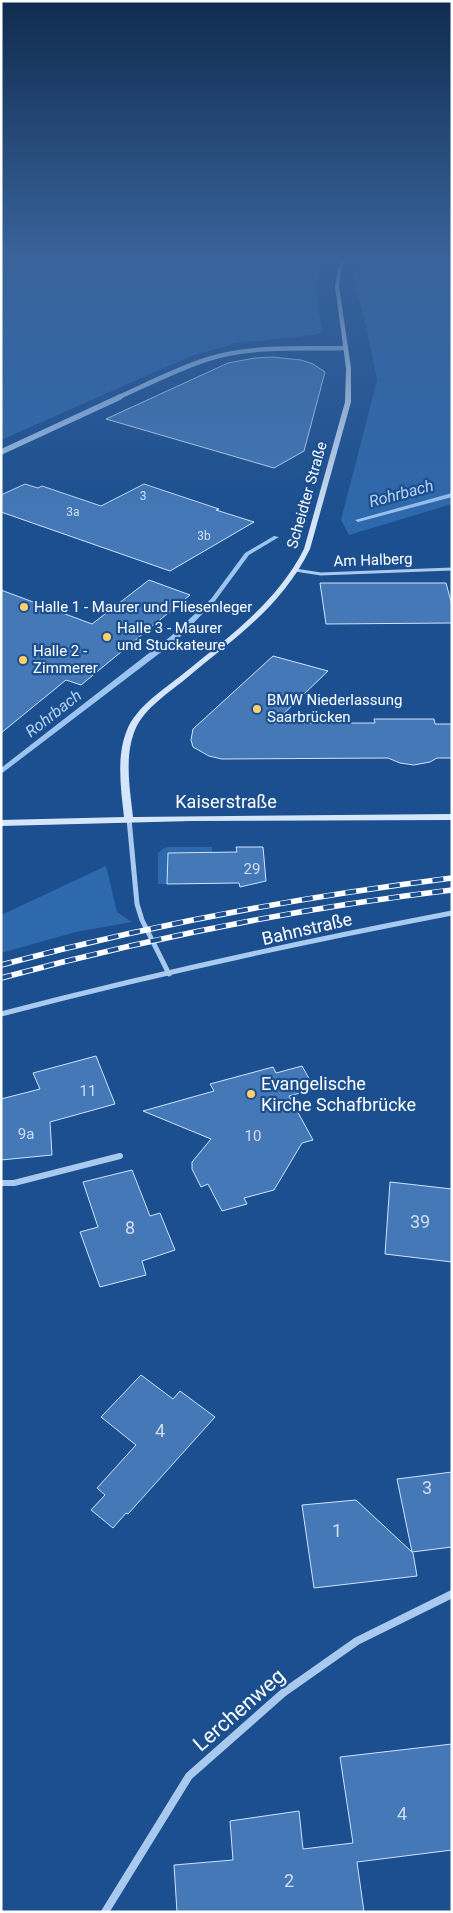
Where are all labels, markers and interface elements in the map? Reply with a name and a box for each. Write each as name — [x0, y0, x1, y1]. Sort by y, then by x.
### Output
street label: Scheidter Straße — [283, 439, 331, 551]
water label: Rohrbach — [367, 476, 435, 511]
house number: 3 — [140, 489, 146, 503]
house number: 3a — [66, 505, 80, 519]
house number: 3b — [197, 529, 211, 543]
street label: Am Halberg — [333, 550, 413, 570]
place label: Halle 1 - Maurer und Fliesenleger — [34, 598, 252, 616]
marker: Halle 1 - Maurer und Fliesenleger — [18, 601, 30, 613]
place label: Halle 3 - Maurer und Stuckateure — [117, 619, 226, 654]
marker: Halle 3 - Maurer und Stuckateure — [101, 631, 113, 643]
place label: Halle 2 - Zimmerer — [33, 642, 98, 677]
marker: Halle 2 - Zimmerer — [17, 654, 29, 666]
water label: Rohrbach — [21, 686, 85, 741]
place label: BMW Niederlassung Saarbrücken — [267, 691, 403, 726]
marker: BMW Niederlassung Saarbrücken — [251, 703, 263, 715]
street label: Kaiserstraße — [175, 791, 277, 812]
house number: 29 — [244, 860, 260, 878]
street label: Bahnstraße — [260, 908, 354, 949]
place label: Evangelische Kirche Schafbrücke — [261, 1073, 416, 1115]
house number: 11 — [80, 1082, 96, 1100]
marker: Evangelische Kirche Schafbrücke — [245, 1088, 257, 1100]
house number: 9a — [18, 1125, 34, 1143]
house number: 10 — [245, 1127, 261, 1145]
house number: 39 — [410, 1211, 430, 1232]
house number: 8 — [125, 1217, 135, 1238]
house number: 4 — [155, 1420, 165, 1441]
house number: 3 — [422, 1477, 432, 1498]
house number: 1 — [332, 1520, 342, 1541]
street label: Lerchenweg — [188, 1664, 290, 1756]
house number: 4 — [397, 1803, 407, 1824]
house number: 2 — [284, 1870, 294, 1891]

